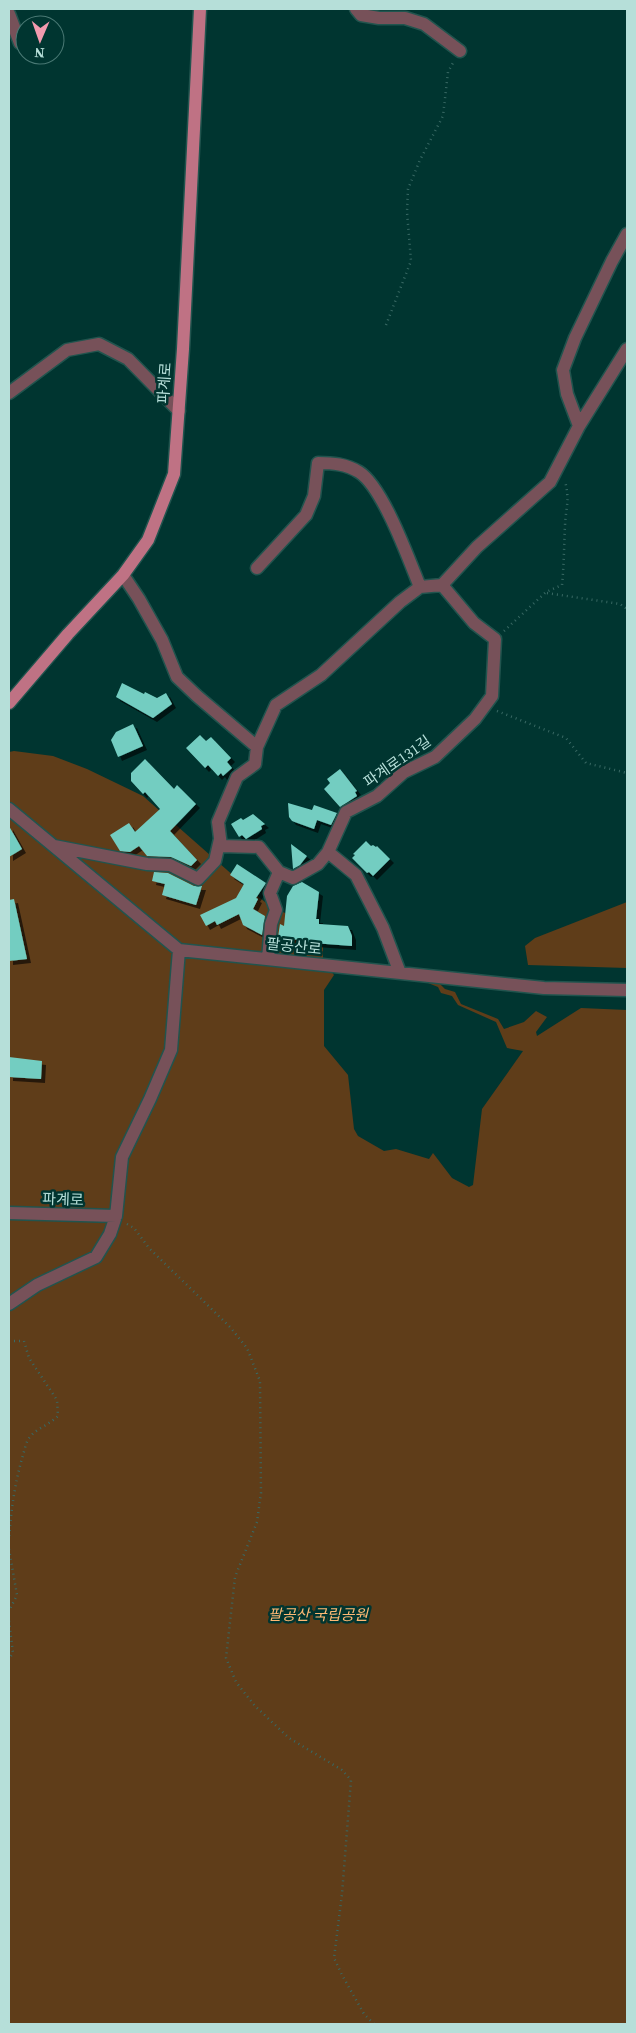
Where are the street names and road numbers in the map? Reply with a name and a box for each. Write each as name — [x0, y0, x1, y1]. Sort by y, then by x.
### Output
street label: 파계로 — [152, 362, 176, 404]
street label: 파계로131길 — [359, 730, 435, 792]
street label: 팔공산로 — [265, 933, 323, 959]
street label: 파계로 — [42, 1188, 84, 1210]

